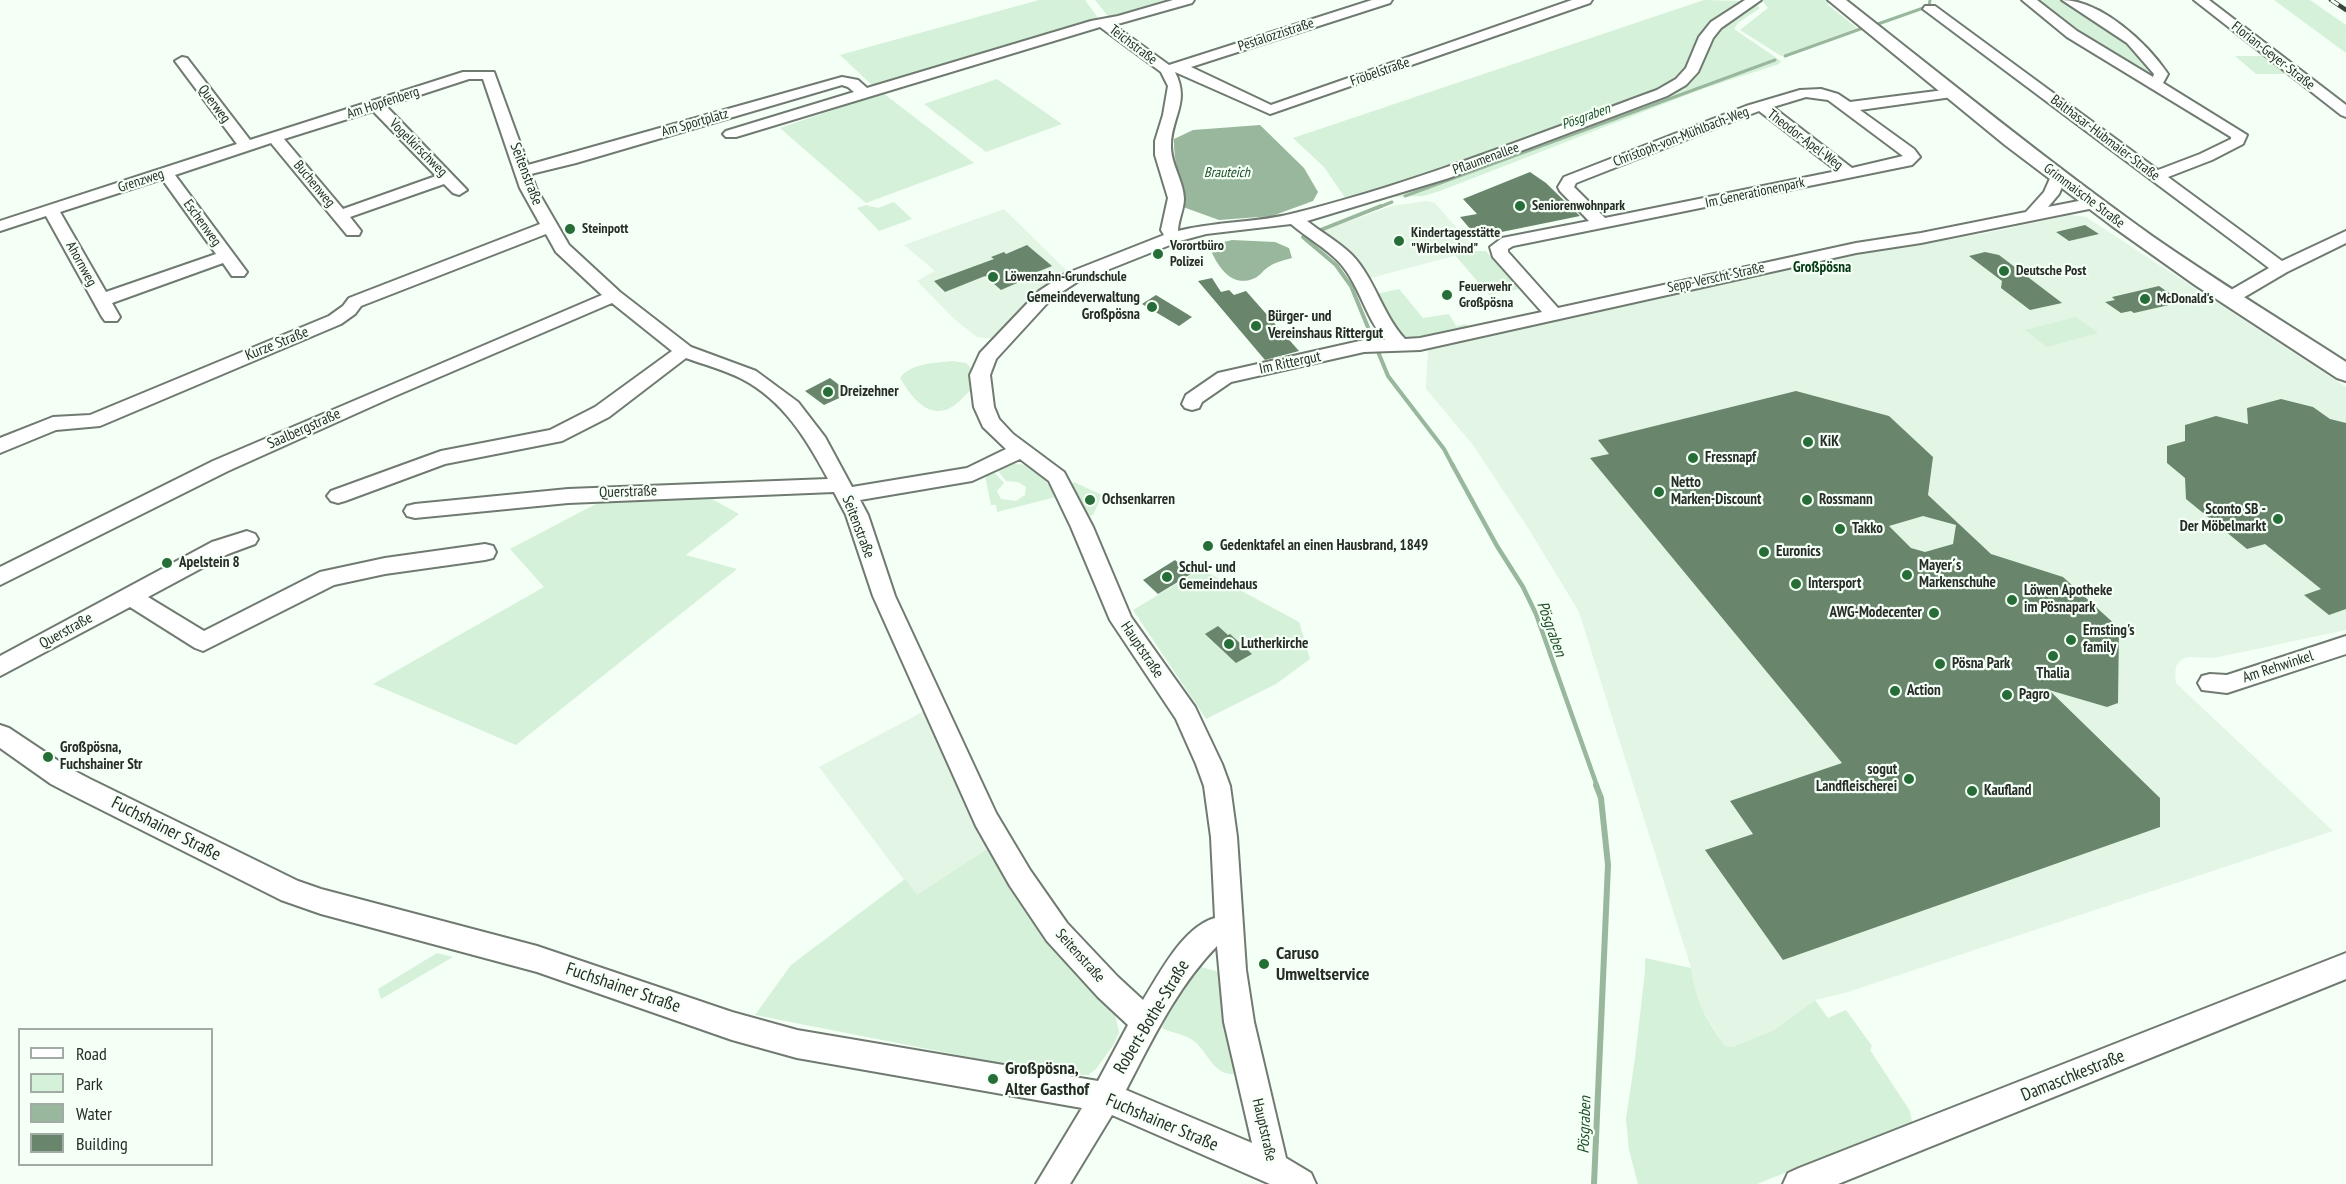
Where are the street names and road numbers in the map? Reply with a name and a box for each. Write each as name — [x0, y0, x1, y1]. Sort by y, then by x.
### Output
street label: Pestalozzistraße — [1236, 15, 1316, 55]
street label: Florian-Geyer-Straße — [2228, 18, 2318, 94]
street label: Teichstraße — [1106, 22, 1160, 68]
street label: Fröbelstraße — [1348, 54, 1412, 90]
street label: Querweg — [194, 82, 234, 126]
street label: Am Hopfenberg — [345, 83, 421, 123]
street label: Balthasar-Hubmaier-Straße — [2047, 91, 2163, 185]
street label: Christoph-von-Mühlbach-Weg — [1611, 103, 1751, 171]
street label: Am Sportplatz — [660, 105, 730, 141]
street label: Theodor-Apel-Weg — [1764, 106, 1846, 174]
street label: Vogelkirschweg — [386, 116, 450, 180]
street label: Pflaumenallee — [1451, 139, 1521, 179]
street label: Seitenstraße — [506, 140, 546, 208]
street label: Buchenweg — [290, 157, 338, 211]
street label: Grimmaische Straße — [2040, 160, 2128, 232]
street label: Grenzweg — [116, 166, 166, 196]
street label: Im Generationenpark — [1704, 174, 1806, 212]
street label: Eschenweg — [179, 196, 225, 250]
street label: Ahornweg — [62, 239, 100, 289]
street label: Sepp-Verscht-Straße — [1666, 260, 1766, 296]
street label: Kurze Straße — [243, 323, 311, 365]
street label: Im Rittergut — [1258, 348, 1322, 378]
street label: Saalbergstraße — [265, 405, 343, 453]
street label: Querstraße — [599, 482, 657, 502]
street label: Seitenstraße — [838, 493, 878, 561]
street label: Querstraße — [36, 609, 96, 653]
street label: Hauptstraße — [1117, 618, 1167, 682]
street label: Am Rehwinkel — [2240, 647, 2316, 687]
street label: Fuchshainer Straße — [108, 792, 224, 866]
street label: Seitenstraße — [1051, 926, 1109, 986]
street label: Robert-Bothe-Straße — [1110, 956, 1194, 1078]
street label: Fuchshainer Straße — [563, 958, 683, 1018]
street label: Damaschkestraße — [2018, 1045, 2128, 1107]
street label: Fuchshainer Straße — [1103, 1090, 1221, 1156]
street label: Hauptstraße — [1248, 1097, 1280, 1163]

